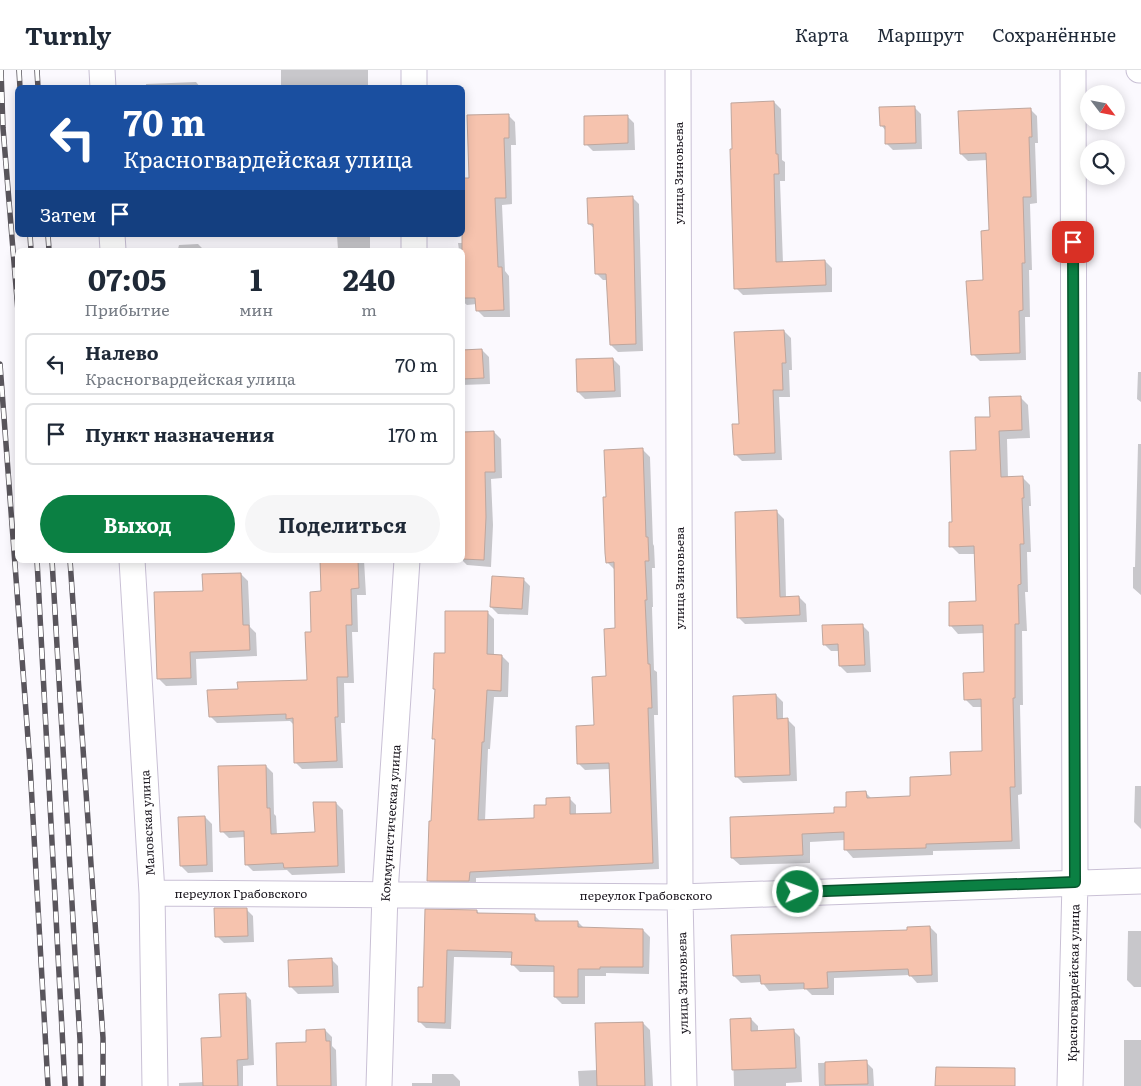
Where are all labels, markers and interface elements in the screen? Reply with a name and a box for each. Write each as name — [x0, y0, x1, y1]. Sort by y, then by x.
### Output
text: Turnly — [25, 17, 111, 52]
text: Карта — [795, 21, 849, 48]
text: Маршрут — [877, 21, 964, 48]
text: Сохранённые — [992, 21, 1116, 48]
north arrow — [1080, 85, 1125, 130]
map controls — [1080, 85, 1125, 185]
text: 70 m — [123, 95, 205, 147]
icon: left — [40, 105, 105, 170]
street label: улица Зиновьева — [669, 121, 687, 224]
button: search — [1080, 140, 1125, 185]
text: Красногвардейская улица — [123, 142, 413, 175]
text: Затем — [40, 200, 96, 228]
icon: arrive — [106, 200, 134, 228]
pin — [1052, 221, 1094, 263]
icon: arrive — [1059, 228, 1087, 256]
text: 07:05 — [88, 256, 166, 300]
text: 1 — [250, 256, 262, 300]
text: 240 — [343, 256, 395, 300]
text: Прибытие — [85, 297, 170, 321]
text: мин — [239, 297, 273, 321]
text: m — [361, 297, 377, 321]
text: Налево — [85, 338, 159, 366]
icon: left — [42, 350, 70, 378]
text: 70 m — [395, 350, 438, 378]
text: Красногвардейская улица — [85, 366, 296, 390]
icon: arrive — [42, 420, 70, 448]
text: Пункт назначения — [85, 420, 274, 448]
text: 170 m — [388, 420, 438, 448]
button: Выход — [40, 495, 235, 553]
button: Поделиться — [245, 495, 440, 553]
street label: улица Зиновьева — [670, 526, 688, 629]
street label: Коммунистическая улица — [376, 743, 405, 902]
street label: Маловская улица — [135, 769, 159, 876]
position arrow — [771, 865, 823, 917]
street label: переулок Грабовского — [175, 884, 307, 902]
street label: переулок Грабовского — [580, 886, 712, 904]
street label: Красногвардейская улица — [1063, 903, 1083, 1062]
street label: улица Зиновьева — [672, 931, 692, 1034]

